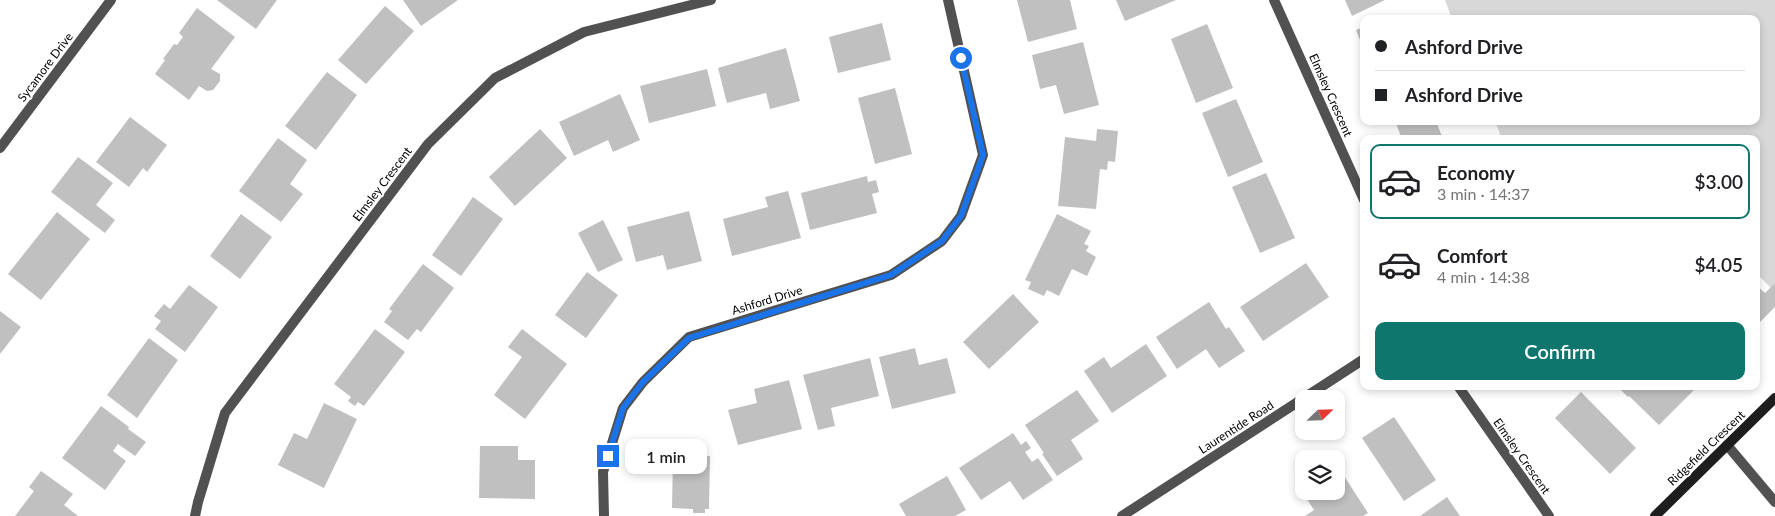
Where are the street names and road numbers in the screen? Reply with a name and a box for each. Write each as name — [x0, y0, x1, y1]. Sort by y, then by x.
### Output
street label: Sycamore Drive — [14, 29, 76, 105]
street label: Elmsley Crescent — [1306, 51, 1356, 139]
street label: Elmsley Crescent — [349, 143, 415, 224]
street label: Ashford Drive — [730, 282, 804, 318]
street label: Laurentide Road — [1196, 397, 1276, 457]
street label: Ridgefield Crescent — [1664, 407, 1748, 489]
street label: Elmsley Crescent — [1490, 415, 1554, 497]

